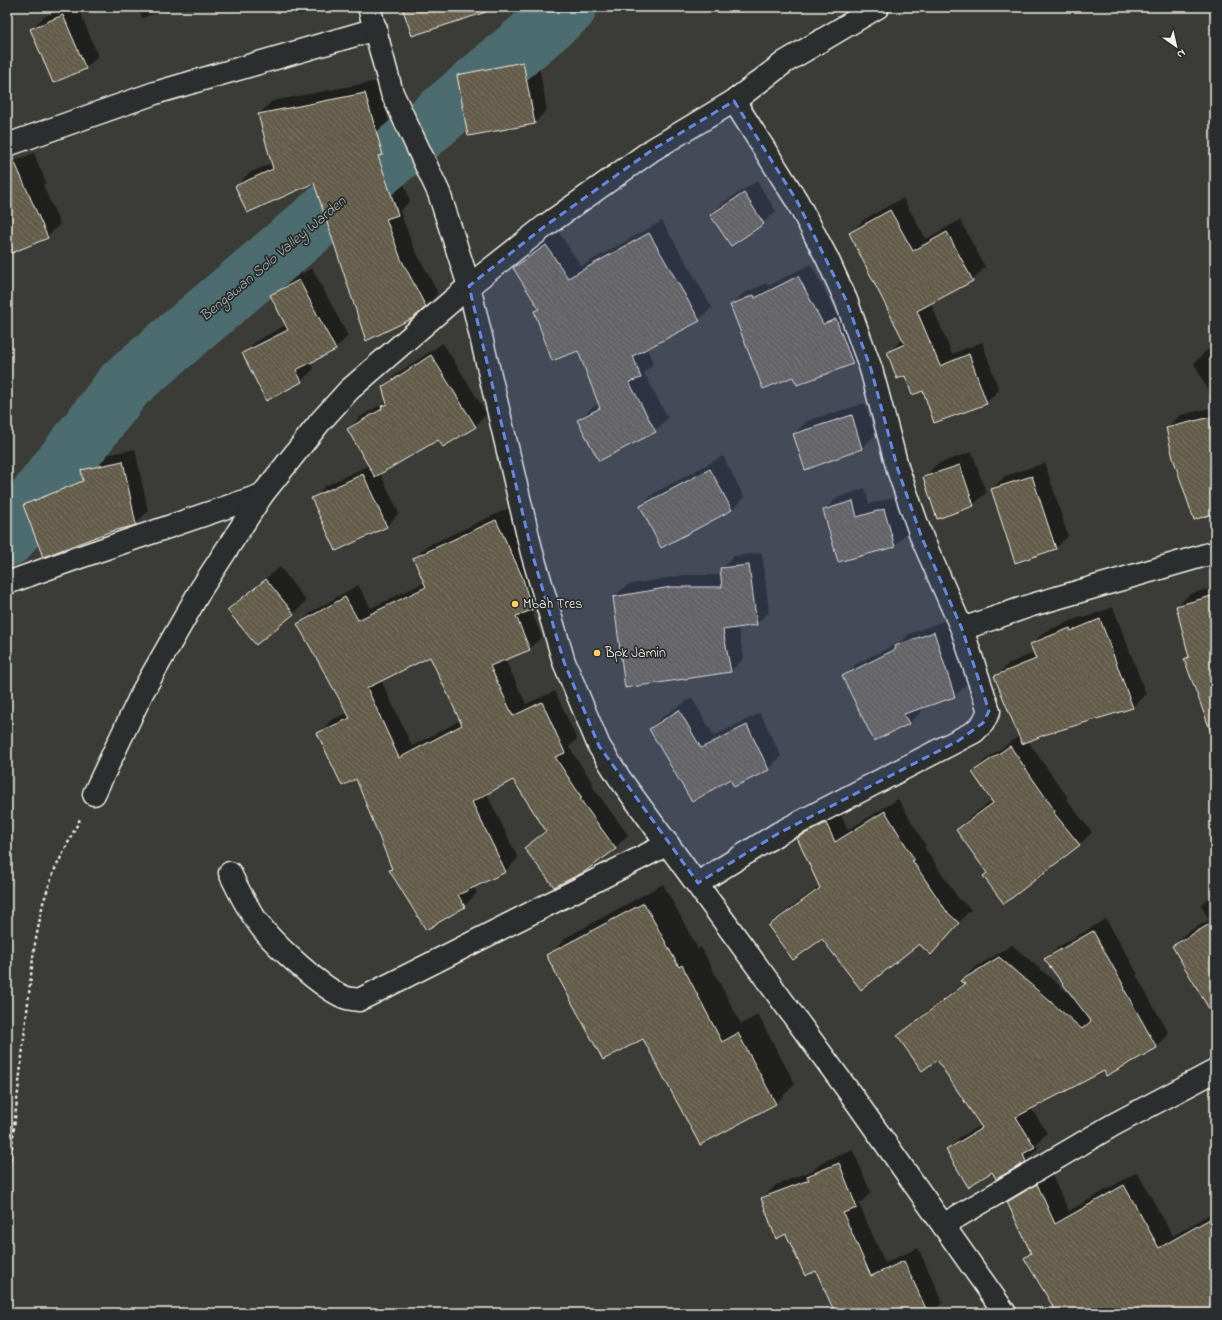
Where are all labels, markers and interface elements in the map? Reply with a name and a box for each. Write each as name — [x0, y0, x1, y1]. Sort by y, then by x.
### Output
north arrow — [1156, 26, 1196, 66]
text: N — [1173, 45, 1189, 62]
water label: Bengawan Solo Valley Warden — [195, 191, 352, 328]
place label: Mbah Tres — [523, 594, 582, 615]
marker: Mbah Tres — [510, 599, 520, 609]
place label: Bpk Jamin — [604, 643, 666, 664]
marker: Bpk Jamin — [592, 648, 602, 658]

